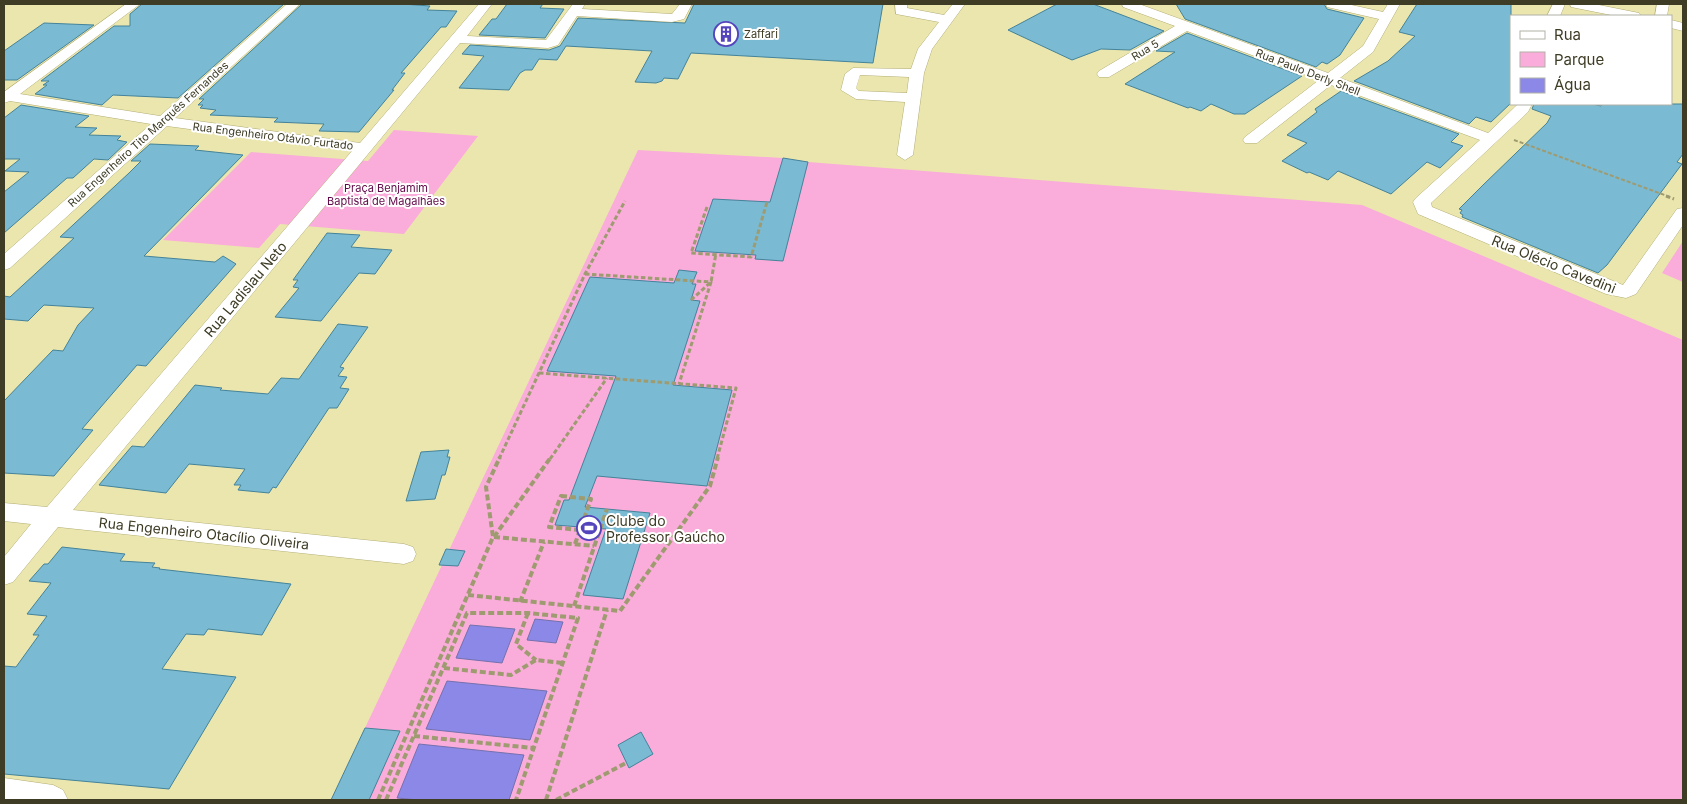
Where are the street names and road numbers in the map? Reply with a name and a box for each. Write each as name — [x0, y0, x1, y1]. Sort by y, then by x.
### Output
street label: Rua 5 — [1129, 36, 1162, 64]
street label: Rua Paulo Derly Shell — [1254, 46, 1362, 98]
street label: Rua Engenheiro Tito Marquês Fernandes — [65, 58, 231, 210]
street label: Rua Engenheiro Otávio Furtado — [192, 119, 354, 153]
street label: Rua Olécio Cavedini — [1489, 231, 1619, 297]
street label: Rua Ladislau Neto — [200, 238, 290, 340]
street label: Rua Engenheiro Otacílio Oliveira — [98, 513, 310, 553]

